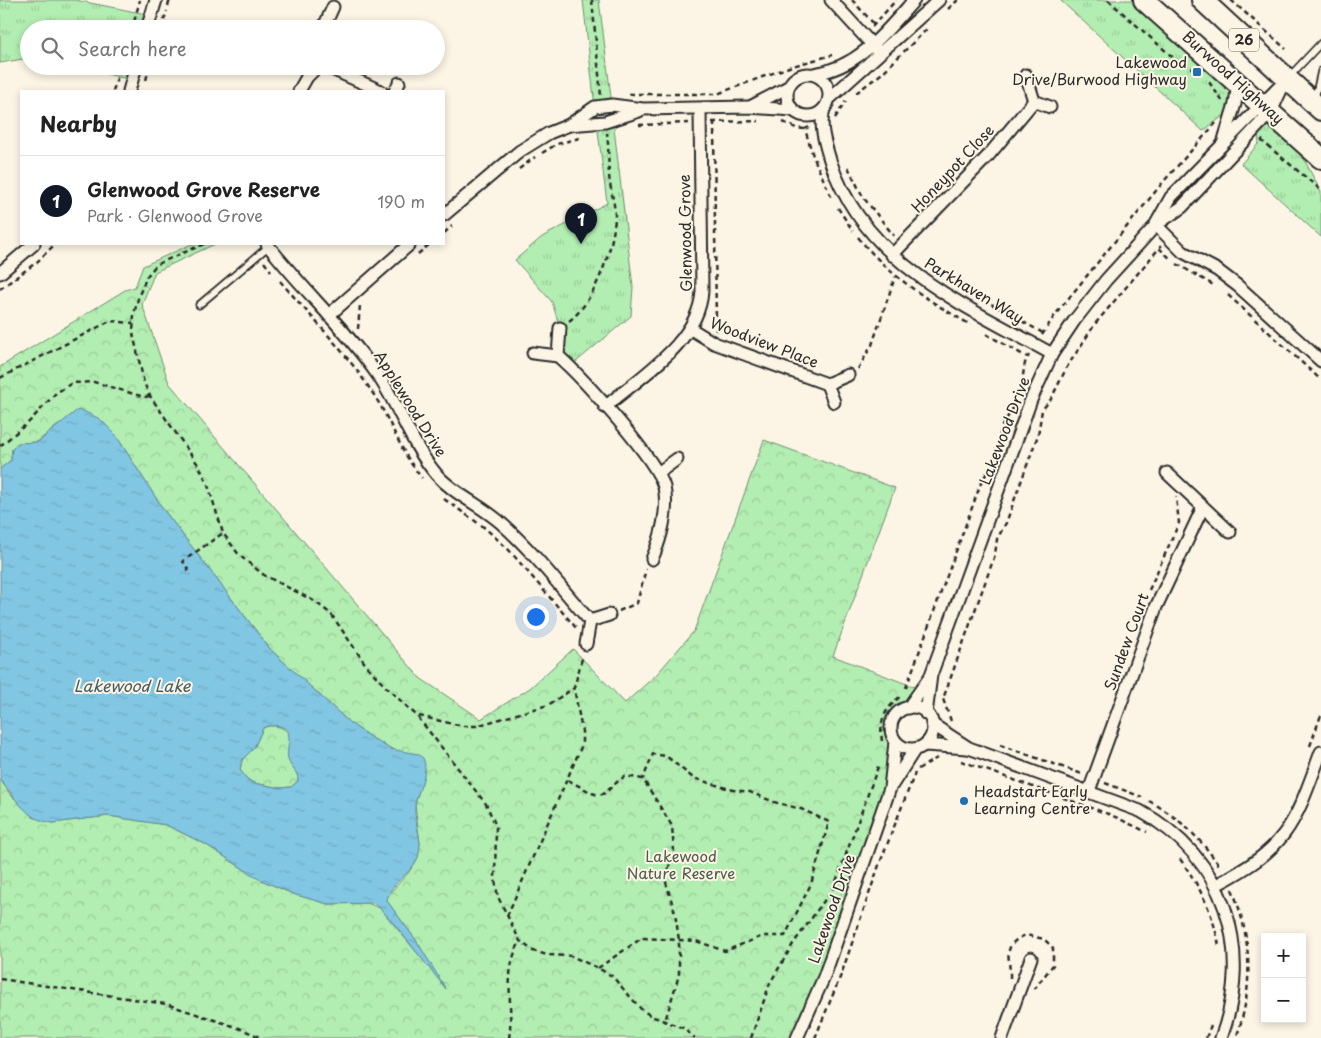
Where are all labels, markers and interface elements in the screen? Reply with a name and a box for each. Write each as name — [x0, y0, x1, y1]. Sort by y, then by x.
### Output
search box — [20, 20, 445, 75]
street label: Burwood Highway — [1178, 25, 1290, 129]
road number: 26 — [1229, 28, 1259, 52]
icon: search — [38, 34, 66, 62]
text: Search here — [78, 34, 187, 62]
place label: Lakewood Drive/Burwood Highway — [1012, 50, 1187, 90]
marker: Lakewood Drive/Burwood Highway — [1191, 66, 1203, 78]
text: Nearby — [40, 107, 117, 139]
street label: Honeypot Close — [905, 119, 999, 217]
street label: Glenwood Grove — [672, 174, 697, 292]
text: Glenwood Grove Reserve — [87, 175, 320, 203]
text: 1 — [52, 189, 60, 213]
text: 190 m — [377, 189, 425, 213]
text: Park · Glenwood Grove — [87, 203, 263, 227]
pin: 1 — [565, 203, 597, 244]
street label: Parkhaven Way — [921, 251, 1029, 329]
street label: Woodview Place — [707, 310, 822, 373]
street label: Applewood Drive — [369, 345, 453, 461]
street label: Lakewood Drive — [972, 373, 1035, 488]
street label: Sundew Court — [1097, 589, 1154, 694]
your location — [523, 604, 549, 630]
water label: Lakewood Lake — [74, 673, 192, 697]
place label: Headstart Early Learning Centre — [974, 779, 1090, 819]
marker: Headstart Early Learning Centre — [958, 795, 970, 807]
park label: Lakewood Nature Reserve — [627, 844, 735, 884]
street label: Lakewood Drive — [801, 851, 860, 966]
map controls — [1261, 933, 1306, 1023]
button: + — [1261, 933, 1306, 978]
button: − — [1261, 978, 1306, 1023]

